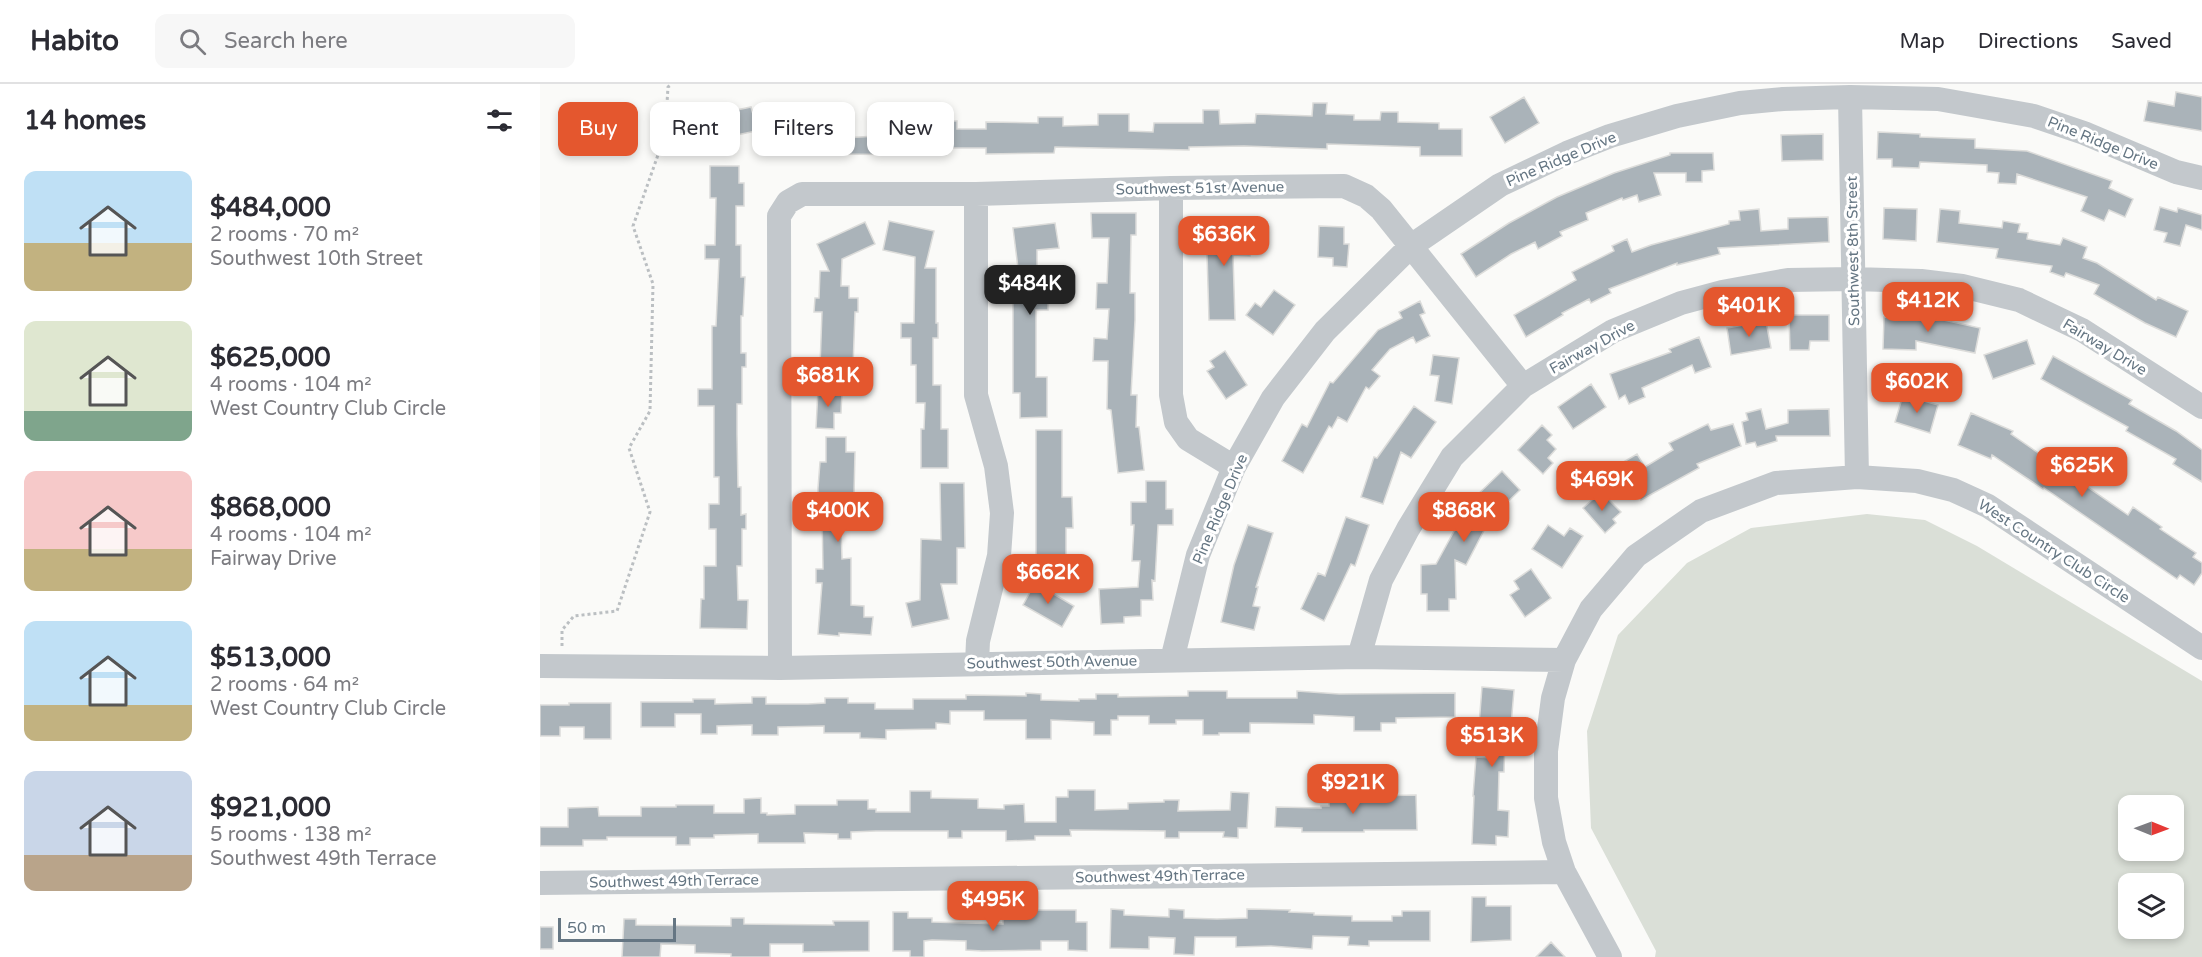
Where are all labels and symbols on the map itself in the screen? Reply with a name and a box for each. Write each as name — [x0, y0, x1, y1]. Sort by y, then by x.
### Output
street label: Pine Ridge Drive — [2045, 113, 2161, 173]
street label: Pine Ridge Drive — [1503, 128, 1619, 190]
street label: Southwest 8th Street — [1843, 175, 1863, 326]
street label: Southwest 51st Avenue — [1116, 178, 1284, 198]
pin: $636K — [1182, 216, 1266, 267]
pin: $484K — [988, 265, 1072, 316]
pin: $412K — [1886, 282, 1970, 333]
pin: $401K — [1707, 287, 1791, 338]
street label: Fairway Drive — [2060, 315, 2150, 379]
street label: Fairway Drive — [1546, 316, 1638, 378]
pin: $681K — [786, 357, 870, 408]
pin: $602K — [1875, 363, 1959, 414]
pin: $625K — [2040, 447, 2124, 498]
street label: Pine Ridge Drive — [1189, 451, 1251, 567]
pin: $469K — [1560, 461, 1644, 512]
pin: $400K — [796, 492, 880, 543]
pin: $868K — [1422, 492, 1506, 543]
street label: West Country Club Circle — [1975, 495, 2133, 607]
pin: $662K — [1006, 554, 1090, 605]
street label: Southwest 50th Avenue — [967, 652, 1137, 672]
pin: $513K — [1450, 717, 1534, 768]
pin: $921K — [1311, 764, 1395, 815]
north arrow — [2118, 795, 2184, 861]
street label: Southwest 49th Terrace — [1075, 866, 1245, 886]
street label: Southwest 49th Terrace — [589, 871, 759, 891]
pin: $495K — [951, 881, 1035, 932]
scale bar — [558, 915, 676, 942]

